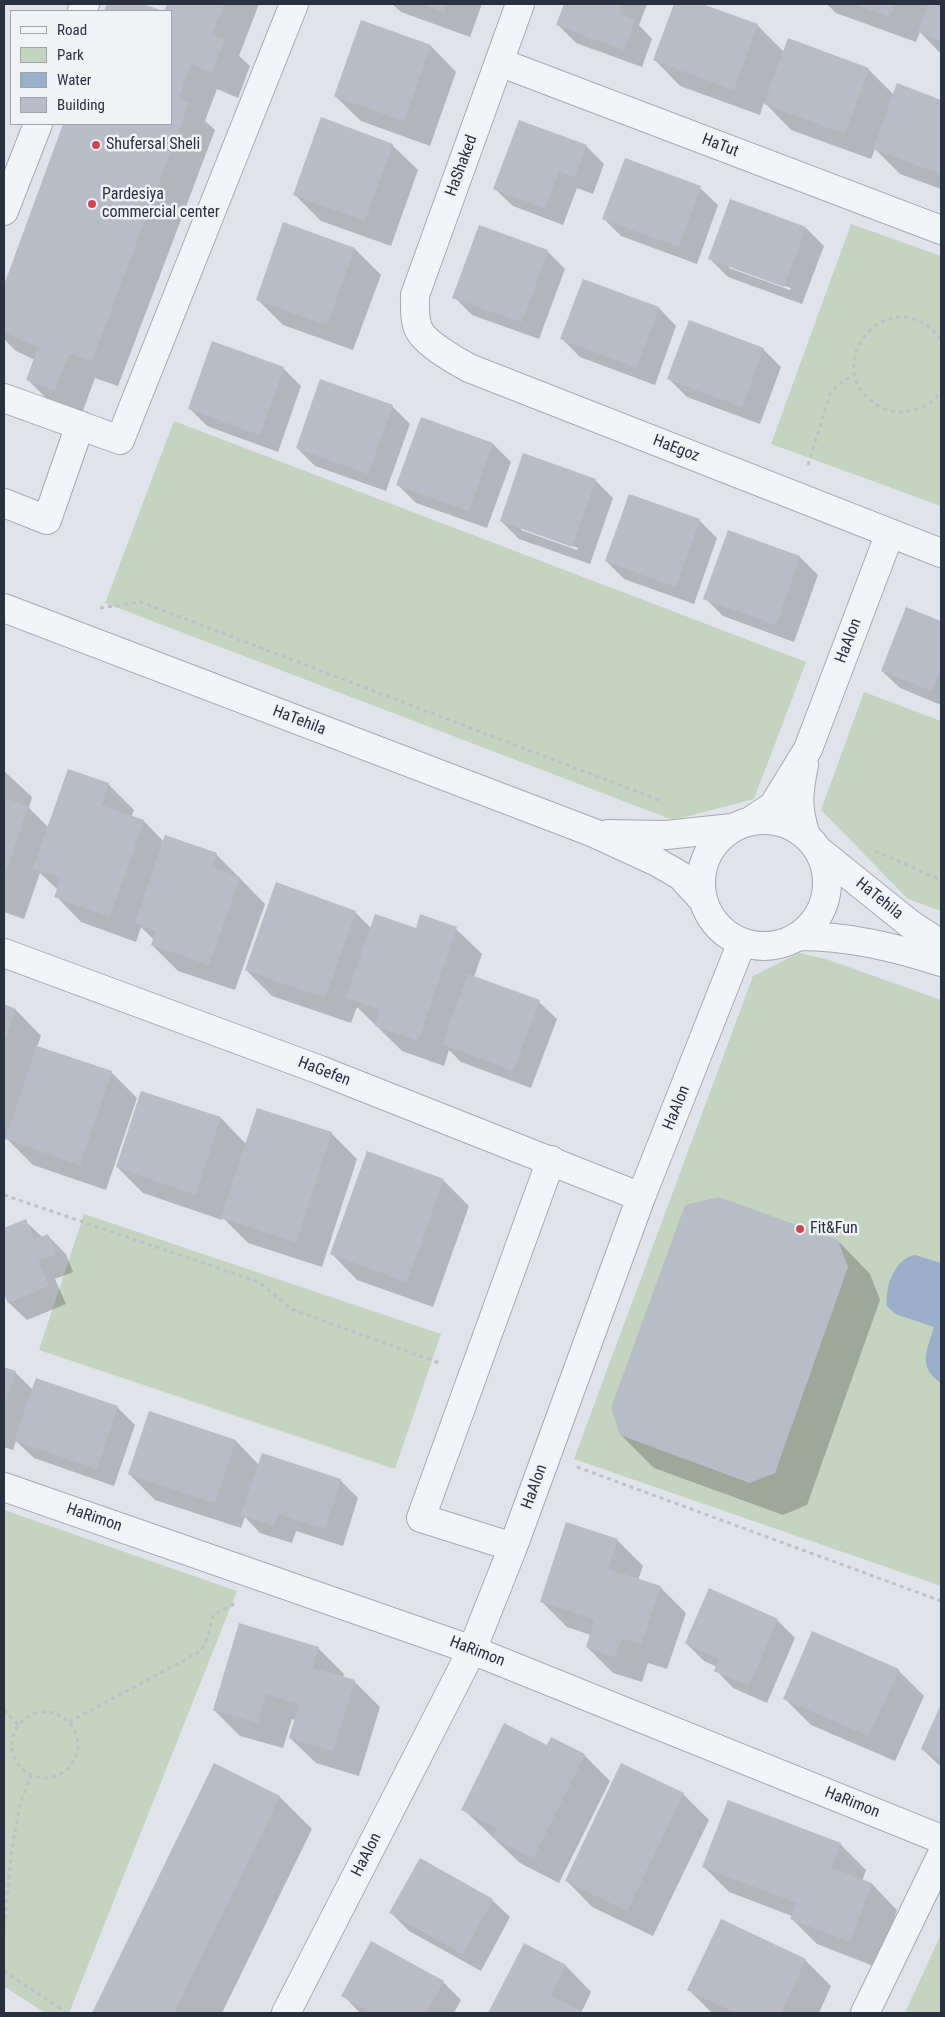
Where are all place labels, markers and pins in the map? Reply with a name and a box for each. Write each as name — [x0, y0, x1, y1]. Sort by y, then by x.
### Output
place label: Shufersal Sheli — [106, 135, 200, 155]
marker: Shufersal Sheli — [90, 139, 102, 151]
place label: Pardesiya commercial center — [102, 185, 220, 223]
marker: Pardesiya commercial center — [86, 198, 98, 210]
place label: Fit&Fun — [810, 1219, 858, 1239]
marker: Fit&Fun — [794, 1223, 806, 1235]

